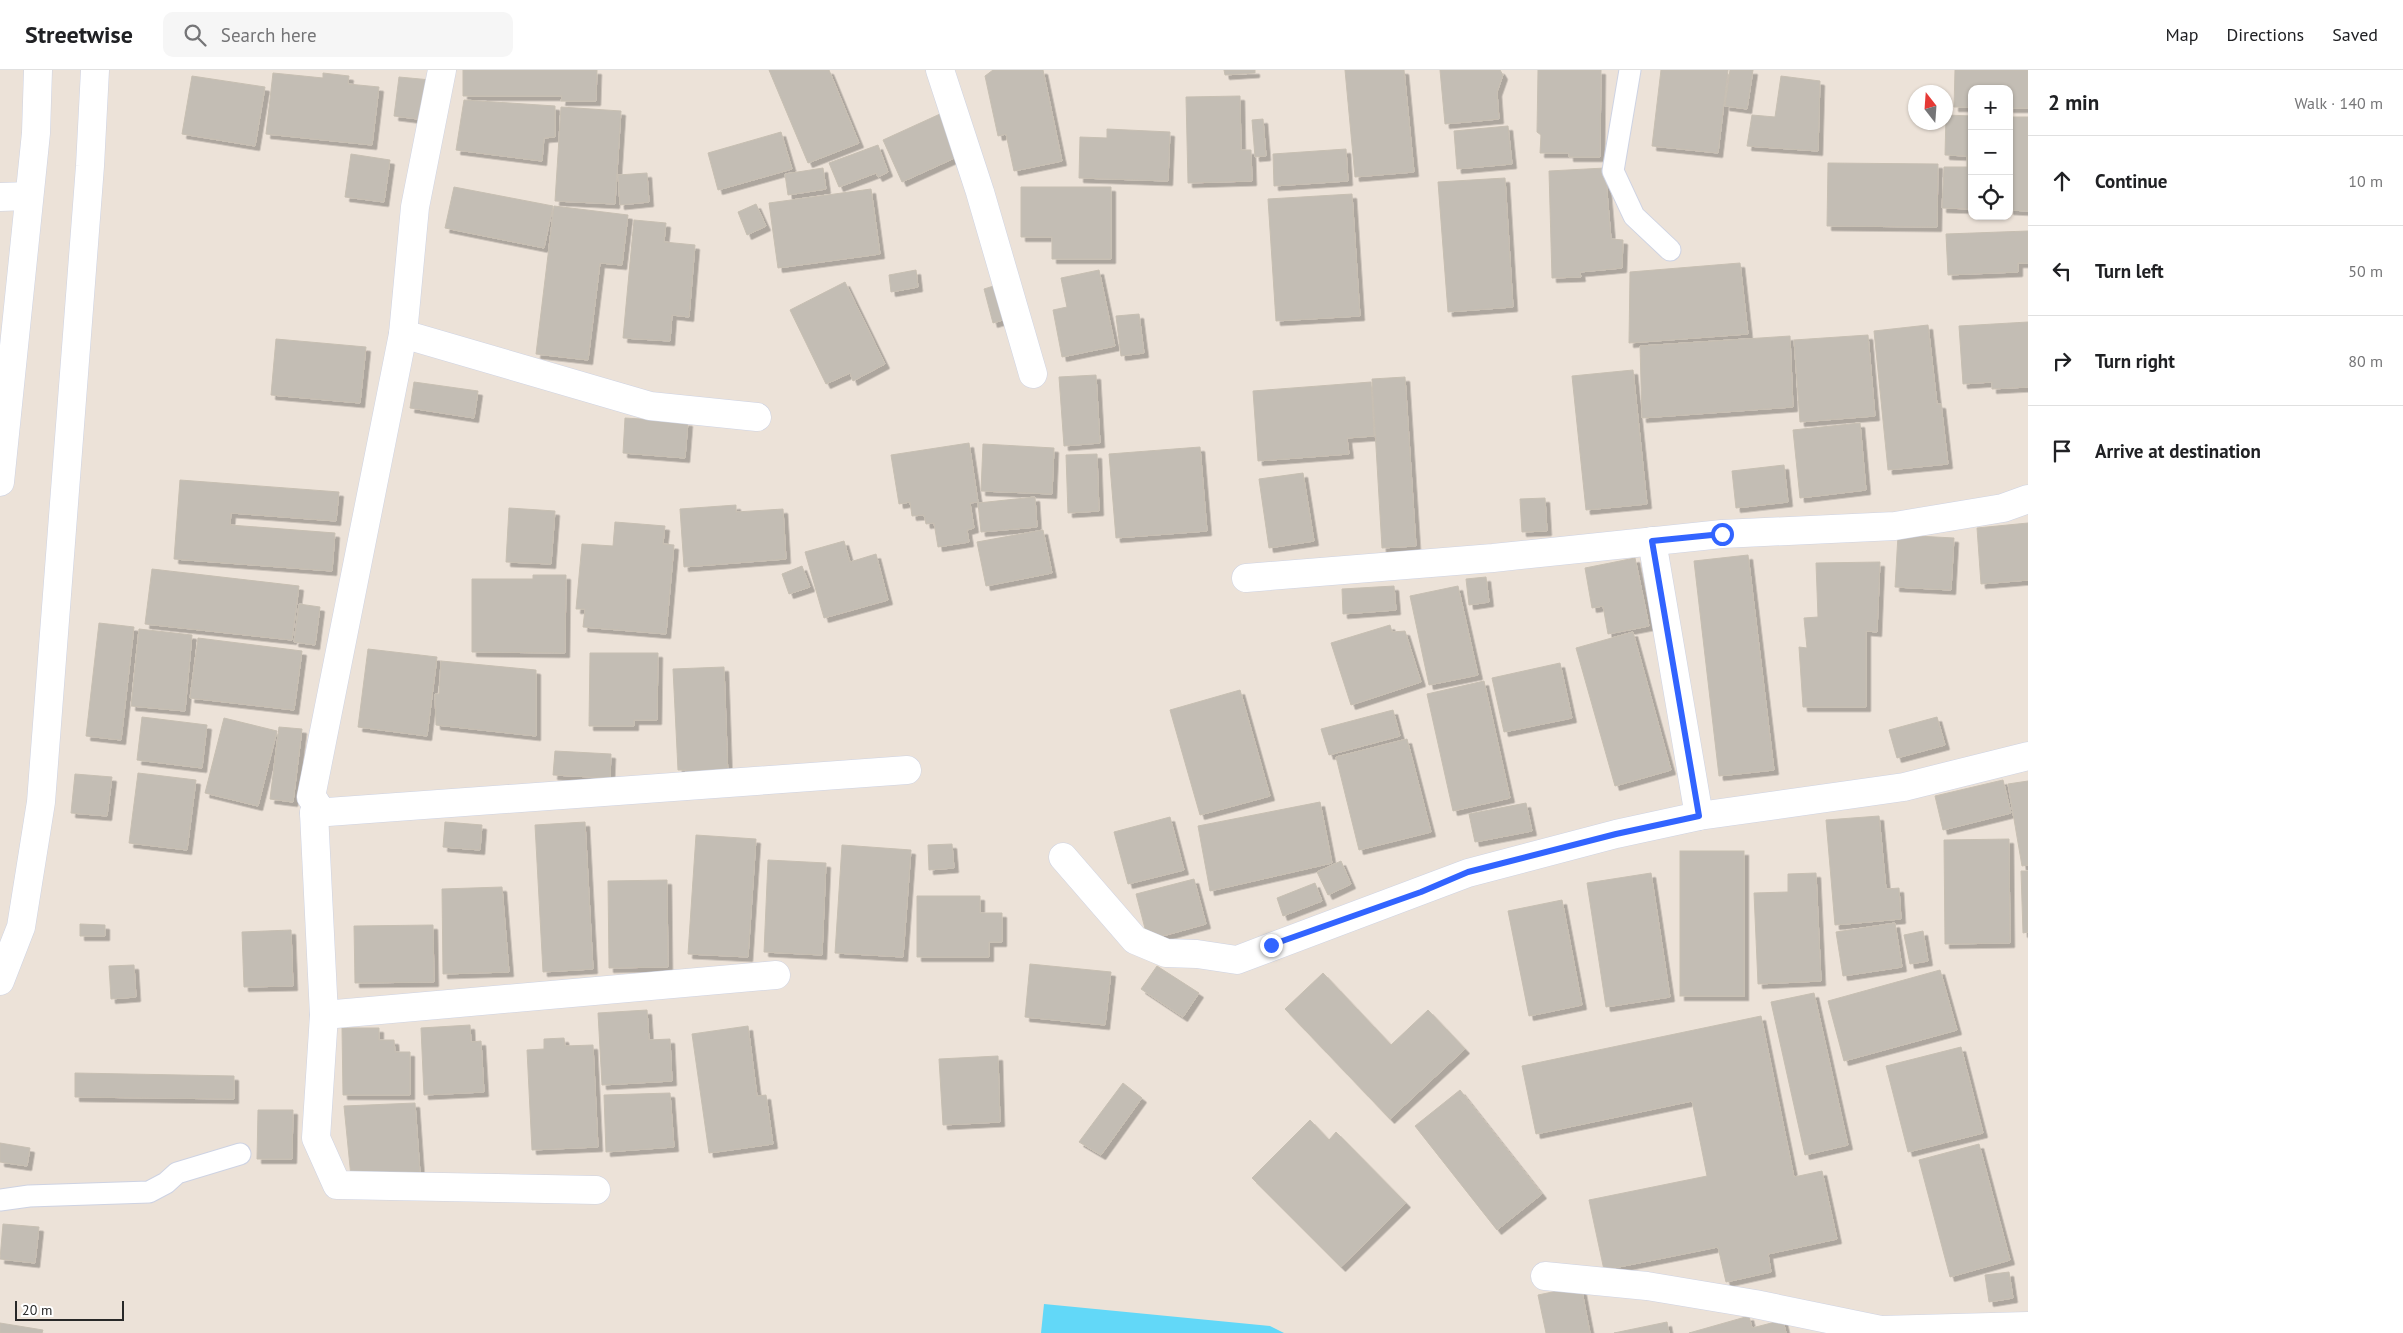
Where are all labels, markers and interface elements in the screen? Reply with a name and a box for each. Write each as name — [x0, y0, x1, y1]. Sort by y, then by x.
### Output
search box — [163, 12, 513, 57]
text: Streetwise — [25, 19, 133, 50]
icon: search — [181, 21, 209, 49]
text: Search here — [221, 23, 317, 47]
text: Map — [2166, 23, 2198, 46]
text: Directions — [2226, 23, 2304, 46]
text: Saved — [2332, 23, 2378, 46]
north arrow — [1908, 85, 1953, 130]
map controls — [1968, 85, 2013, 220]
button: + — [1968, 85, 2013, 130]
text: 2 min — [2048, 89, 2099, 116]
text: Walk · 140 m — [2294, 93, 2383, 113]
button: − — [1968, 130, 2013, 175]
icon: ahead — [2048, 167, 2076, 195]
text: Continue — [2095, 169, 2167, 193]
text: 10 m — [2348, 171, 2383, 191]
button: locate — [1968, 175, 2013, 220]
icon: left — [2048, 257, 2076, 285]
text: Turn left — [2095, 259, 2164, 283]
text: 50 m — [2348, 261, 2383, 281]
icon: right — [2048, 347, 2076, 375]
text: Turn right — [2095, 349, 2175, 373]
text: 80 m — [2348, 351, 2383, 371]
icon: arrive — [2048, 437, 2076, 465]
text: Arrive at destination — [2095, 439, 2261, 463]
route start — [1711, 523, 1734, 546]
route end — [1260, 934, 1283, 957]
scale bar — [15, 1298, 124, 1321]
text: 20 m — [22, 1301, 52, 1319]

